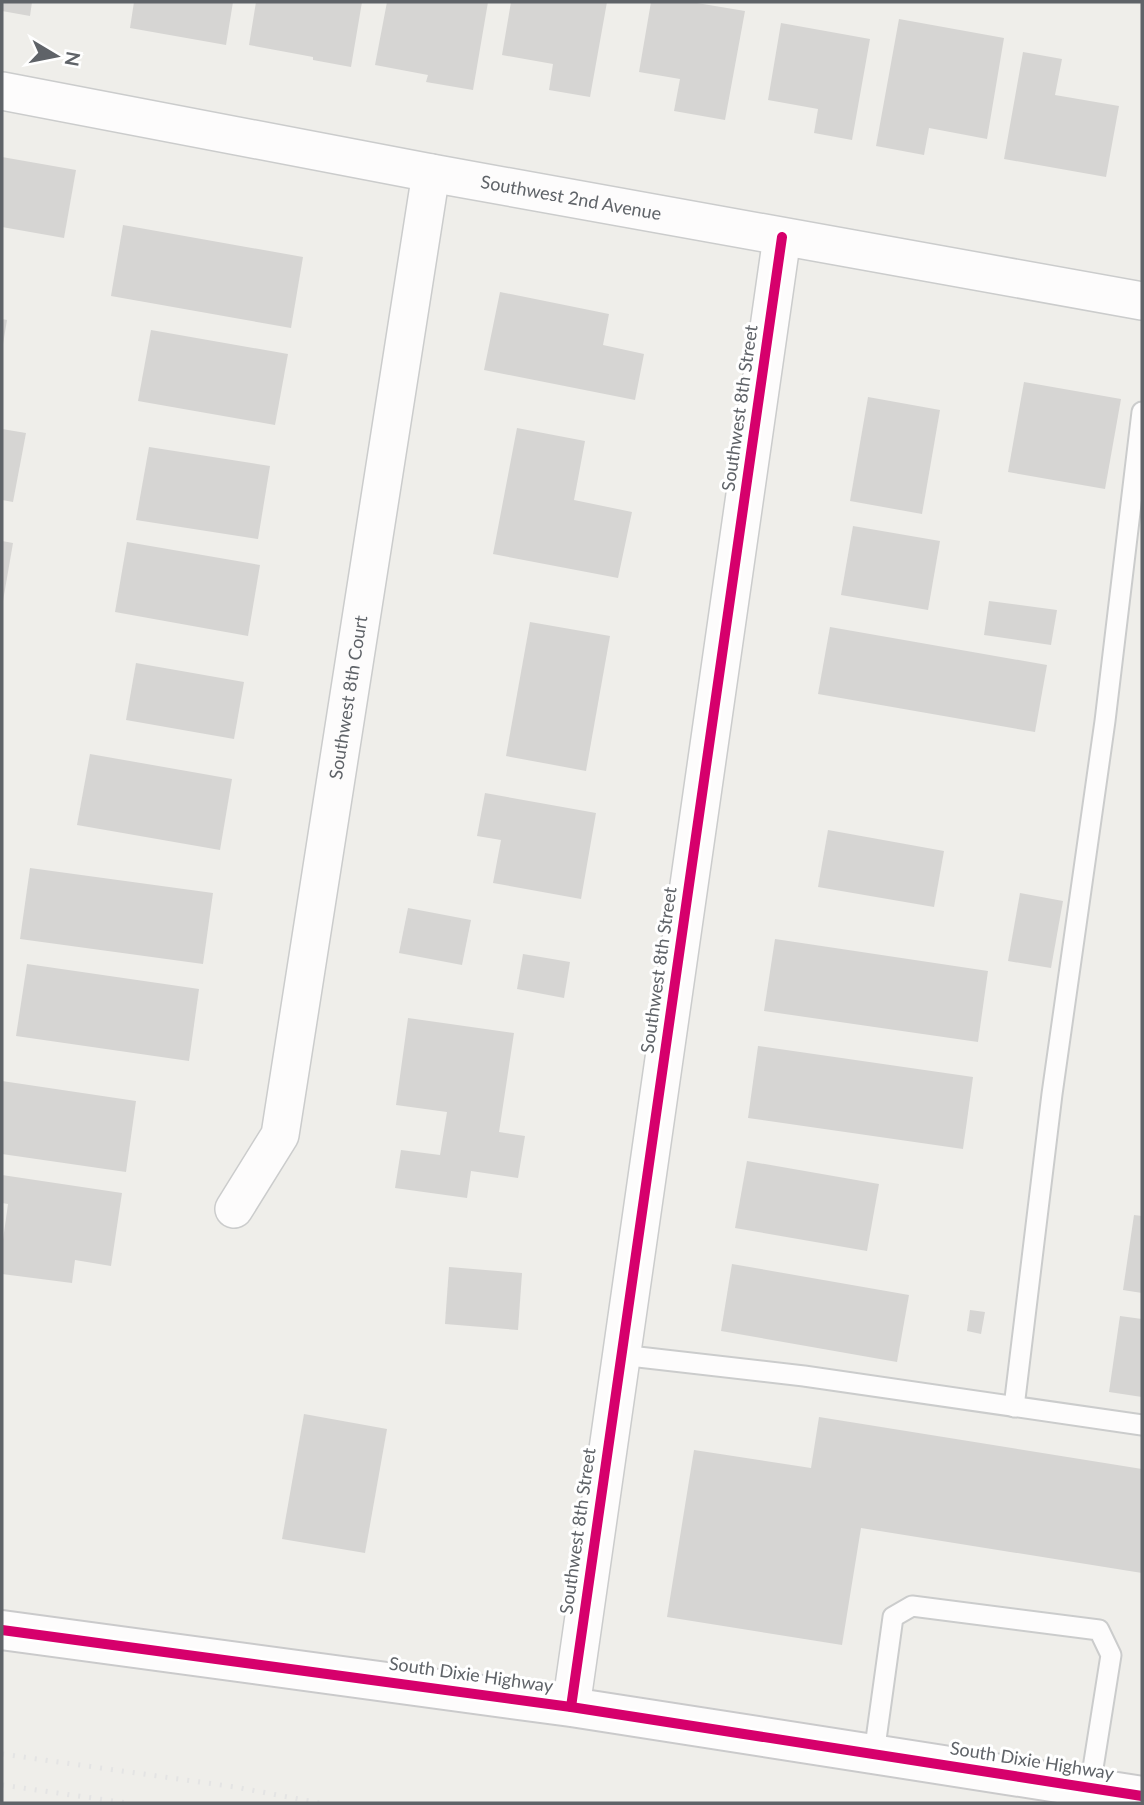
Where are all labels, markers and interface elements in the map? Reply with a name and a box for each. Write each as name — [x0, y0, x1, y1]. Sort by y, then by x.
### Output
north arrow — [21, 21, 91, 91]
text: N — [61, 50, 86, 68]
street label: Southwest 2nd Avenue — [479, 170, 663, 224]
street label: Southwest 8th Street — [716, 323, 762, 492]
street label: Southwest 8th Court — [324, 613, 371, 781]
street label: Southwest 8th Street — [635, 885, 681, 1054]
street label: Southwest 8th Street — [554, 1446, 600, 1615]
street label: South Dixie Highway — [388, 1652, 555, 1697]
street label: South Dixie Highway — [949, 1736, 1116, 1784]

